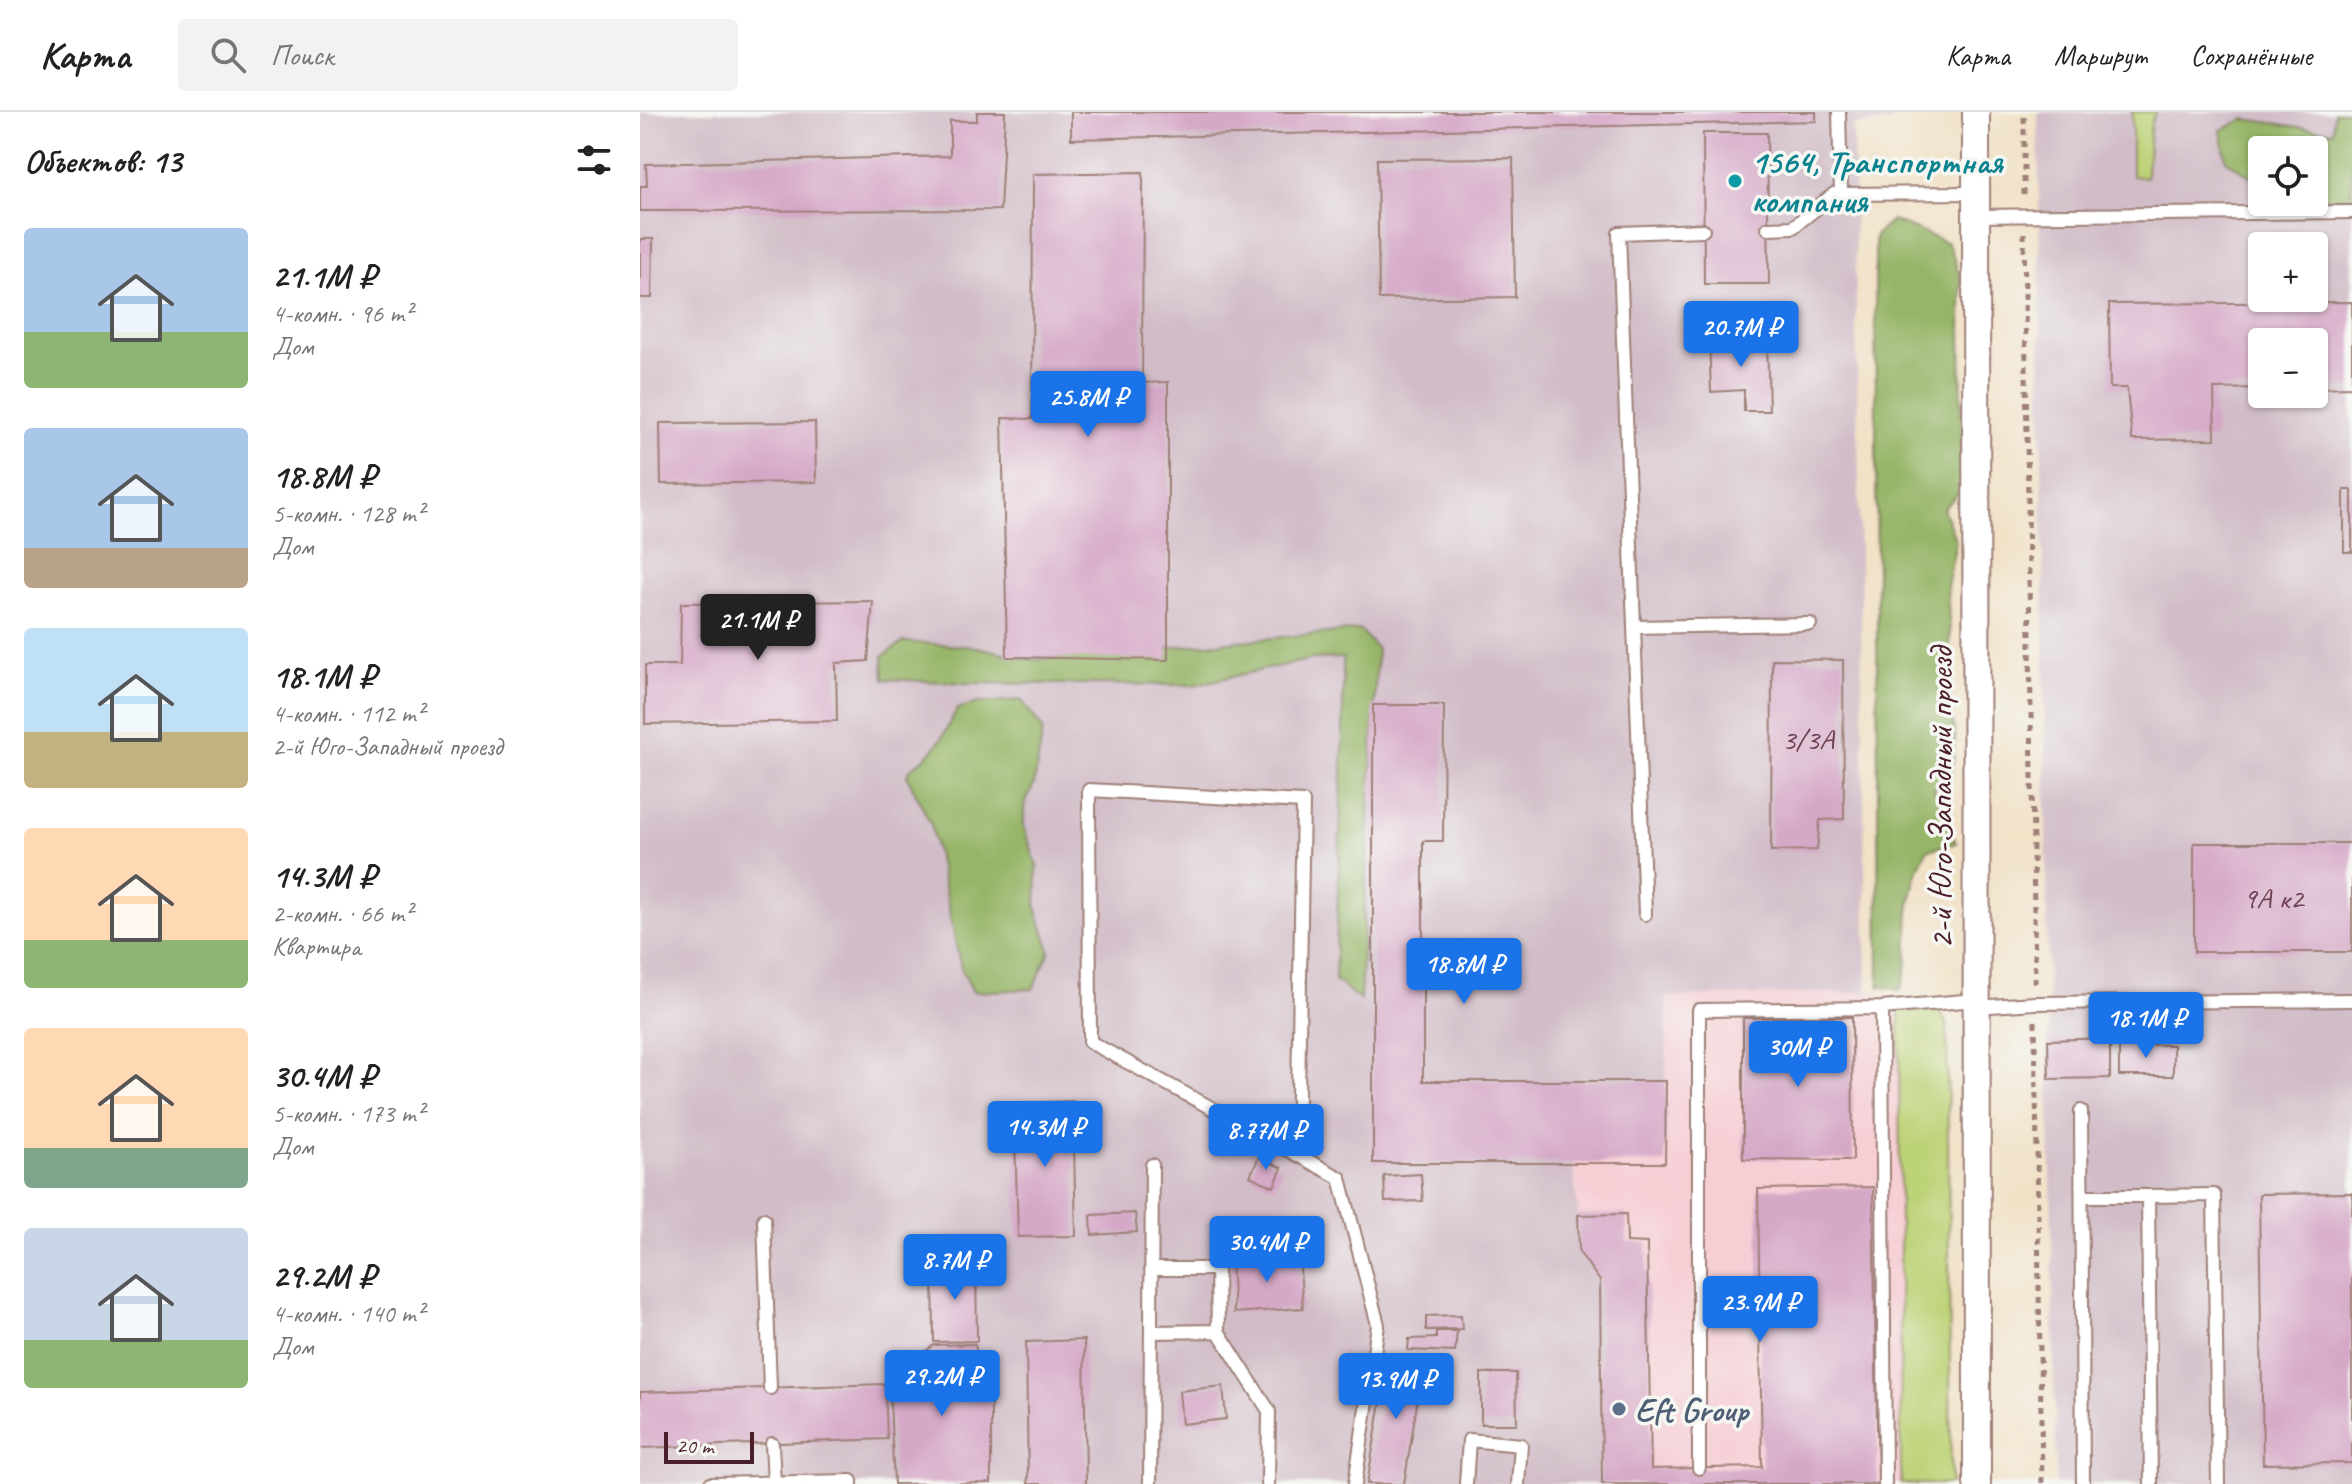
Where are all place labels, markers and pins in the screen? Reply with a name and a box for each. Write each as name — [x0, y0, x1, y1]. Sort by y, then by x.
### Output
place label: 1564, Транспортная компания — [1751, 140, 2004, 222]
marker: 1564, Транспортная компания — [1726, 172, 1744, 190]
pin: 20.7M ₽ — [1667, 301, 1815, 369]
pin: 25.8M ₽ — [1014, 371, 1162, 439]
pin: 21.1M ₽ — [684, 594, 832, 662]
pin: 18.8M ₽ — [1390, 938, 1538, 1006]
pin: 18.1M ₽ — [2072, 992, 2220, 1060]
pin: 30M ₽ — [1742, 1021, 1854, 1089]
pin: 14.3M ₽ — [971, 1101, 1119, 1169]
pin: 8.77M ₽ — [1192, 1104, 1340, 1172]
pin: 30.4M ₽ — [1193, 1216, 1341, 1284]
pin: 8.7M ₽ — [890, 1234, 1020, 1302]
pin: 23.9M ₽ — [1686, 1276, 1834, 1344]
pin: 29.2M ₽ — [868, 1350, 1016, 1418]
pin: 13.9M ₽ — [1322, 1353, 1470, 1421]
place label: Eft Group — [1635, 1388, 1751, 1431]
marker: Eft Group — [1610, 1400, 1628, 1418]

